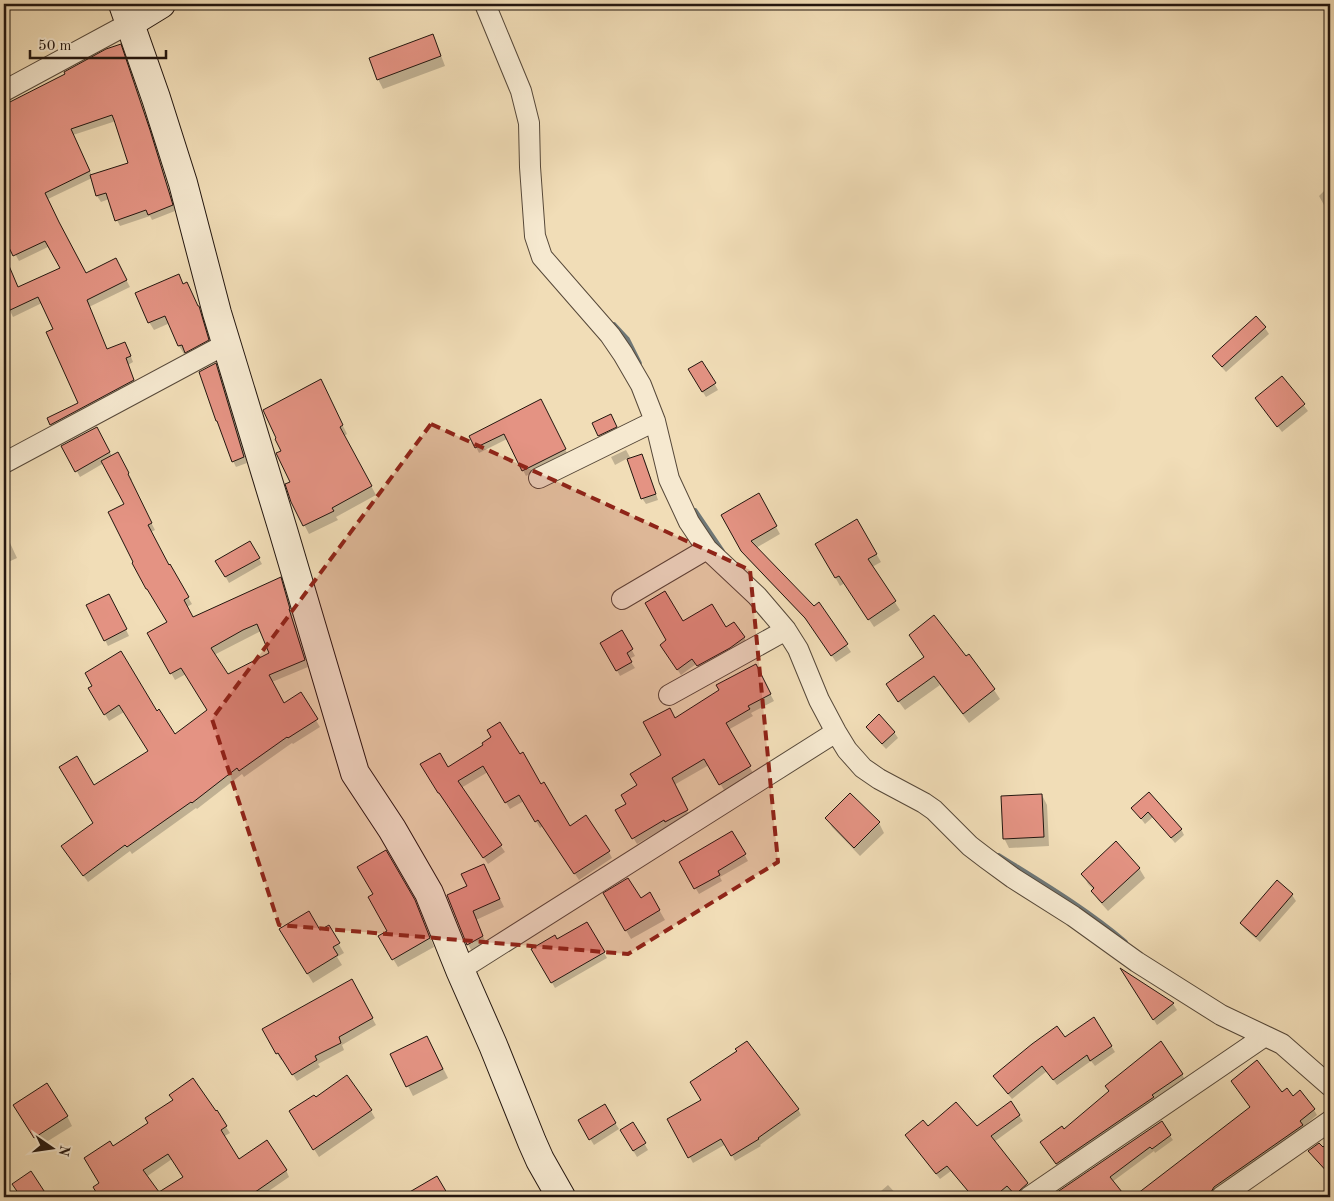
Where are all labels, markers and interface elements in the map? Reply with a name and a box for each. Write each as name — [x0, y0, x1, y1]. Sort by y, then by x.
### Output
scale bar — [30, 28, 166, 60]
text: 50 m — [38, 39, 72, 54]
north arrow — [28, 1124, 78, 1174]
text: N — [56, 1144, 72, 1158]

